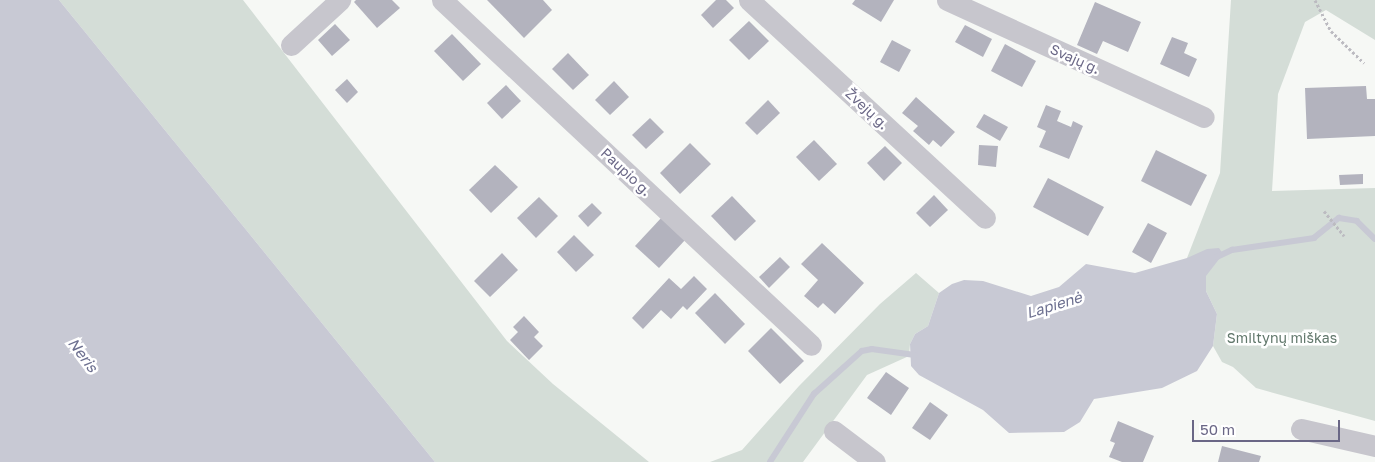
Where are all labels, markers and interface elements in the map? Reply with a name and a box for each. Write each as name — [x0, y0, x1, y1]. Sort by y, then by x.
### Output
street label: Svajų g. — [1048, 41, 1102, 77]
street label: Žvejų g. — [842, 85, 892, 133]
street label: Paupio g. — [597, 145, 655, 199]
water label: Lapienė — [1024, 288, 1084, 322]
park label: Smiltynų miškas — [1227, 330, 1337, 346]
water label: Neris — [64, 334, 102, 376]
scale bar — [1195, 410, 1342, 442]
text: 50 m — [1200, 420, 1235, 438]

